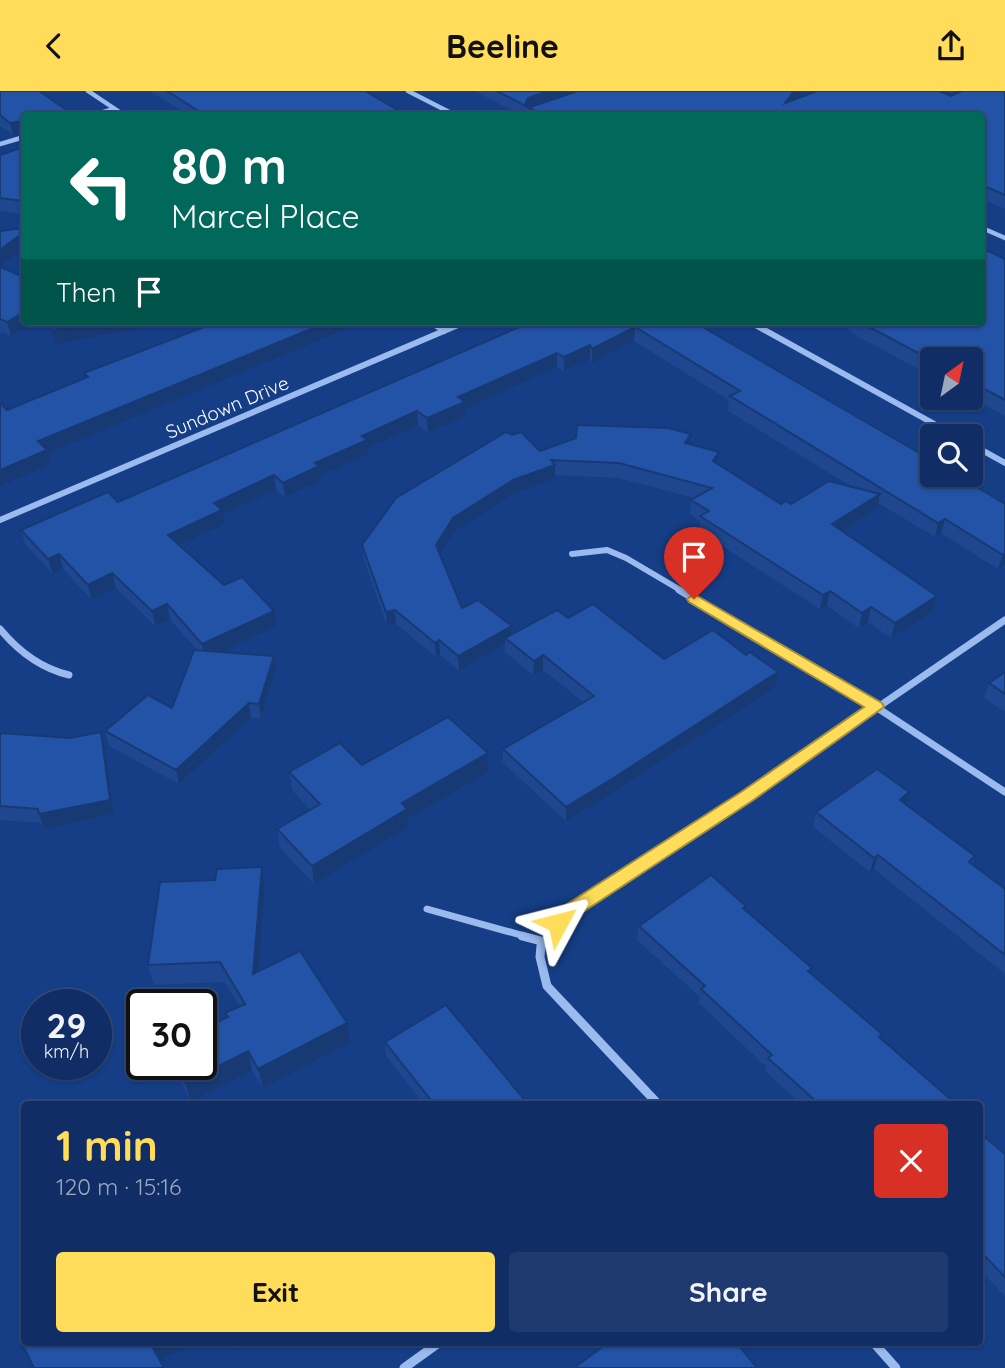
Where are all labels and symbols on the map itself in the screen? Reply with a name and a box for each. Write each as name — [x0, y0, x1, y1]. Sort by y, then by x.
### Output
north arrow — [920, 347, 984, 409]
street label: Sundown Drive — [162, 370, 292, 444]
pin — [664, 527, 724, 599]
position arrow — [521, 886, 595, 960]
speed limit sign: 30 — [126, 989, 217, 1080]

